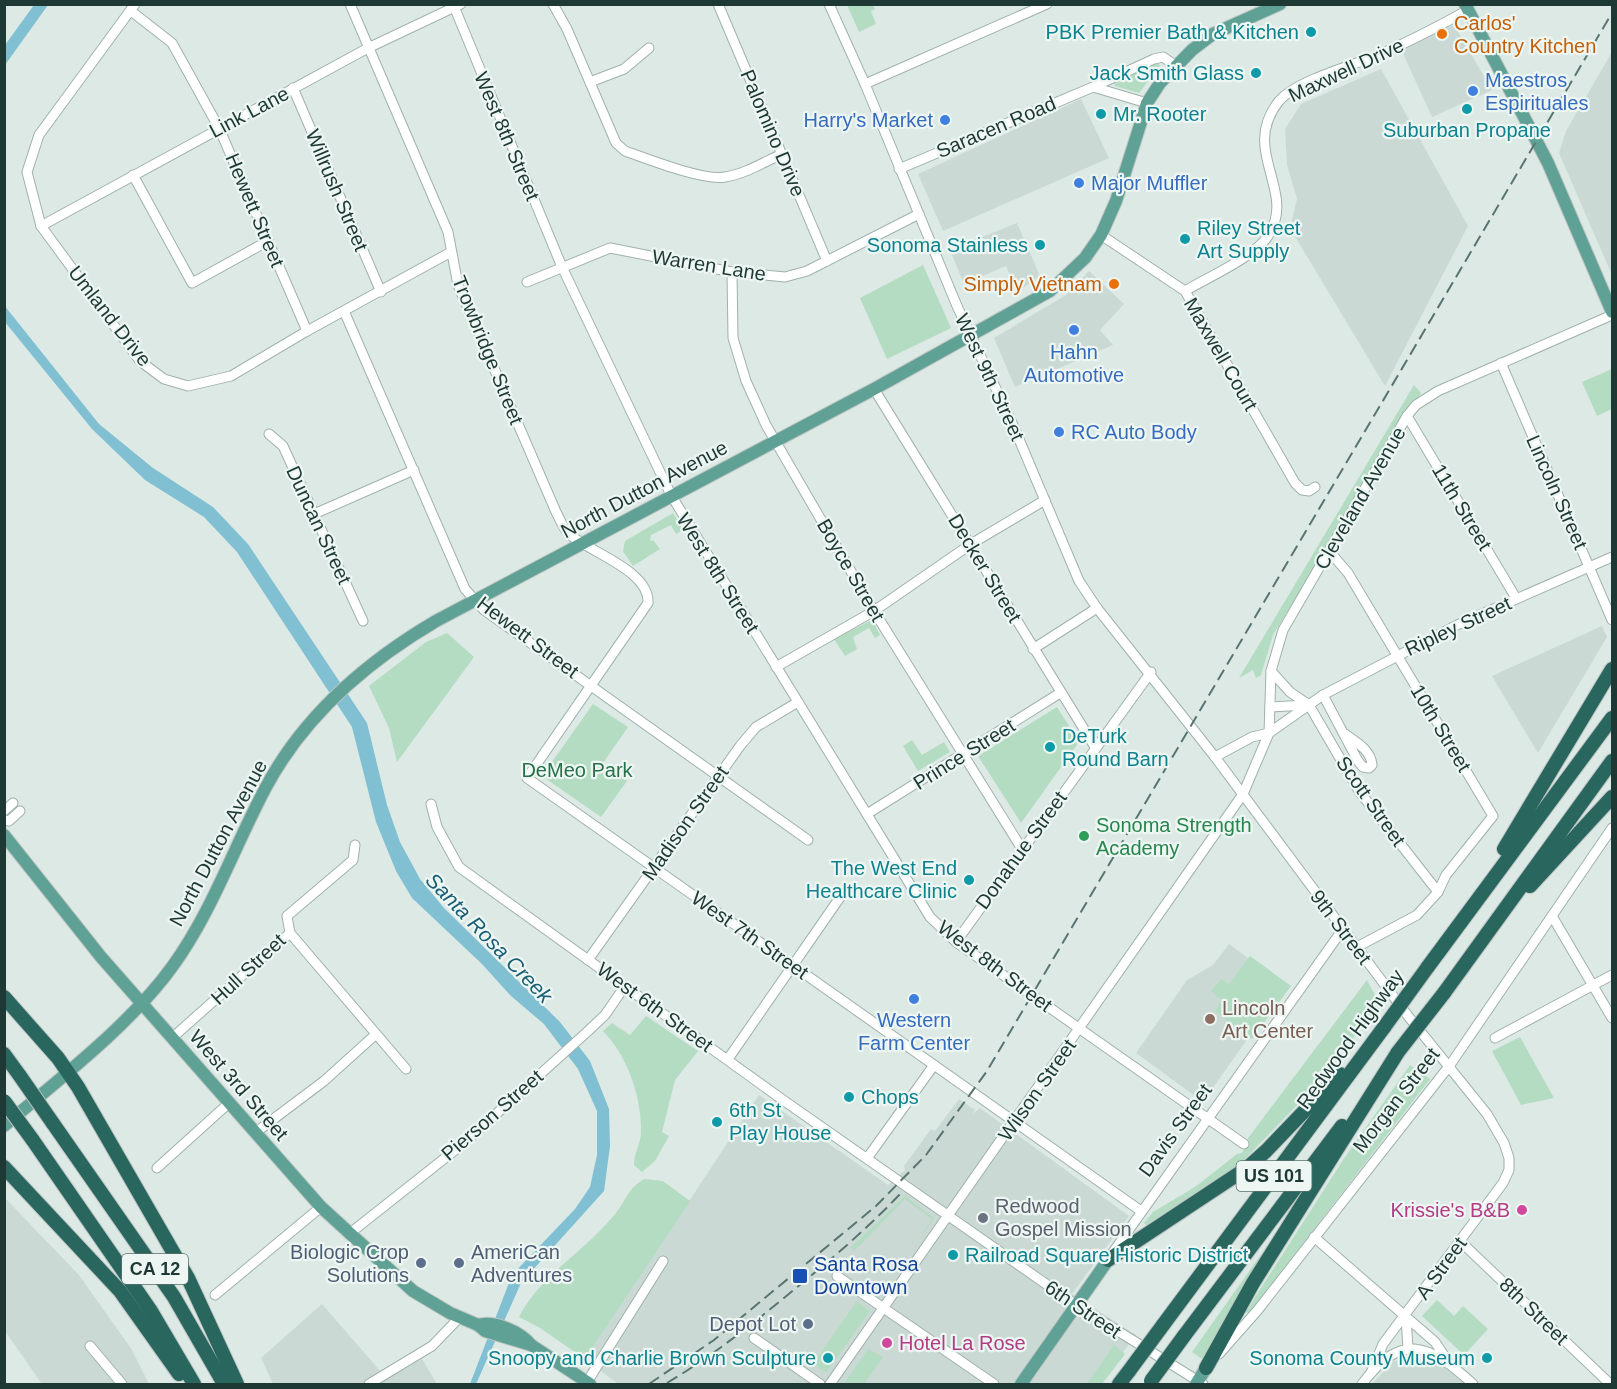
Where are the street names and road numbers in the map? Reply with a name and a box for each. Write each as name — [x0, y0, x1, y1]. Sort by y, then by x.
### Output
street label: Maxwell Drive — [1285, 34, 1407, 106]
street label: Palomino Drive — [736, 66, 810, 200]
street label: West 8th Street — [470, 68, 544, 204]
street label: Link Lane — [206, 82, 292, 142]
street label: Saracen Road — [933, 92, 1059, 162]
street label: Willrush Street — [301, 126, 373, 255]
street label: Hewett Street — [221, 150, 289, 270]
street label: Warren Lane — [651, 245, 767, 285]
street label: Umland Drive — [64, 261, 156, 371]
street label: Trowbridge Street — [448, 273, 528, 428]
street label: Maxwell Court — [1180, 294, 1262, 415]
street label: West 9th Street — [951, 310, 1029, 444]
street label: Cleveland Avenue — [1310, 423, 1410, 573]
street label: Lincoln Street — [1522, 432, 1592, 553]
street label: North Dutton Avenue — [557, 436, 731, 542]
street label: 11th Street — [1428, 460, 1496, 554]
street label: Duncan Street — [282, 462, 356, 588]
street label: West 8th Street — [672, 509, 764, 637]
street label: Decker Street — [944, 510, 1026, 626]
street label: Boyce Street — [813, 515, 889, 625]
street label: Hewett Street — [473, 592, 583, 683]
street label: Ripley Street — [1401, 592, 1515, 660]
street label: 10th Street — [1406, 680, 1476, 776]
street label: Prince Street — [909, 714, 1019, 794]
street label: Scott Street — [1332, 752, 1410, 850]
street label: North Dutton Avenue — [165, 756, 271, 930]
street label: Madison Street — [637, 761, 733, 884]
street label: Donahue Street — [971, 787, 1071, 913]
street label: 9th Street — [1306, 886, 1376, 969]
street label: West 7th Street — [687, 887, 813, 984]
street label: West 8th Street — [933, 916, 1057, 1016]
street label: Hull Street — [206, 929, 290, 1009]
street label: West 6th Street — [593, 958, 717, 1057]
street label: Redwood Highway — [1292, 965, 1408, 1113]
street label: West 3rd Street — [185, 1025, 293, 1145]
street label: Wilson Street — [994, 1035, 1080, 1145]
street label: Morgan Street — [1348, 1043, 1444, 1157]
street label: Pierson Street — [437, 1065, 547, 1165]
street label: Davis Street — [1134, 1079, 1216, 1181]
road number: US 101 — [1236, 1161, 1312, 1191]
street label: A Street — [1411, 1232, 1471, 1303]
road number: CA 12 — [122, 1254, 188, 1284]
street label: 8th Street — [1495, 1273, 1573, 1349]
street label: 6th Street — [1041, 1276, 1125, 1343]

